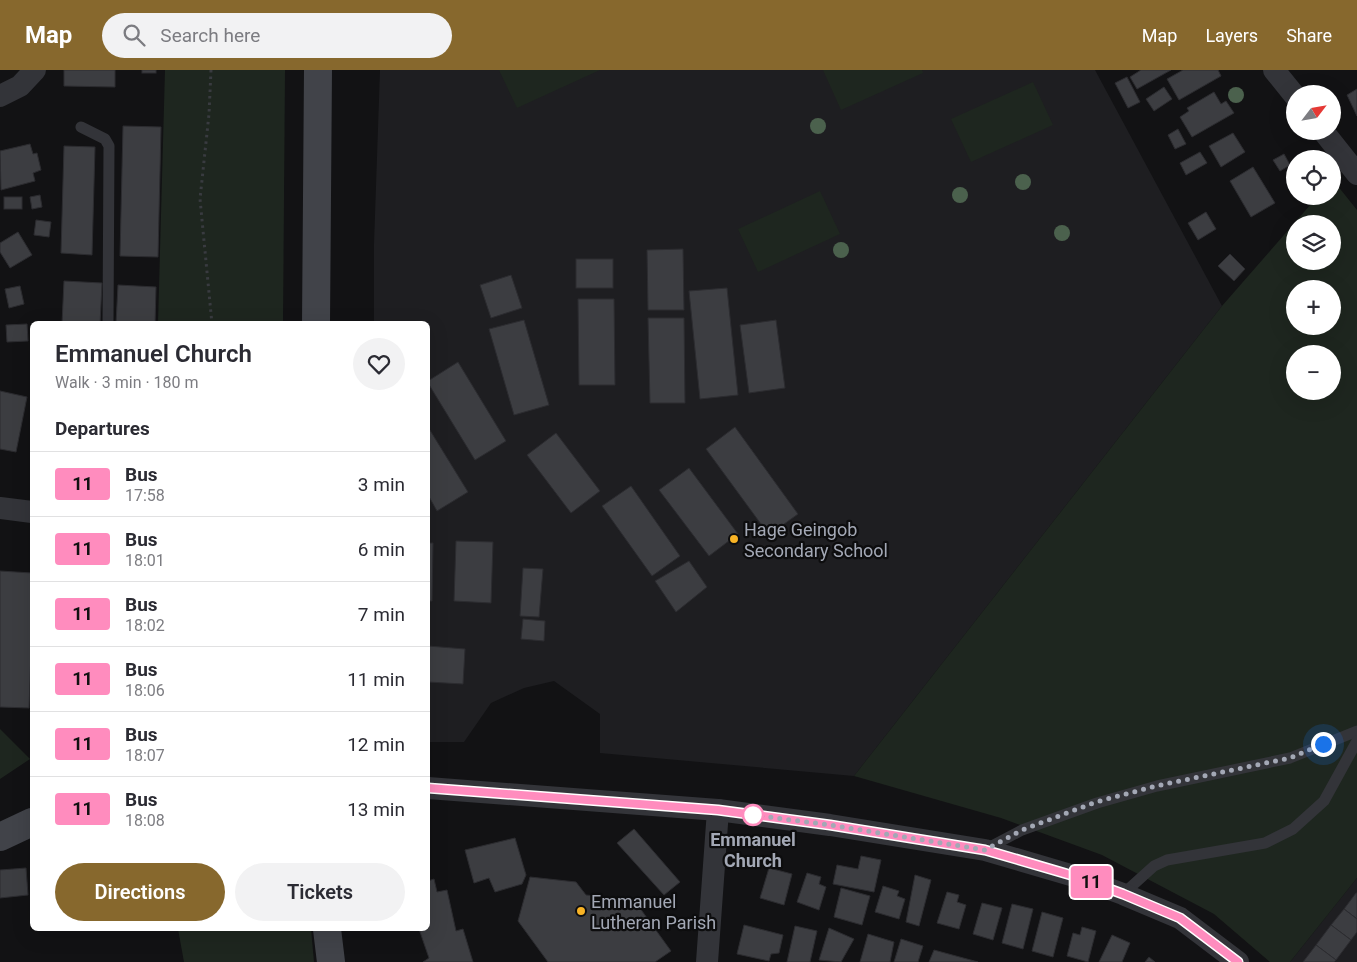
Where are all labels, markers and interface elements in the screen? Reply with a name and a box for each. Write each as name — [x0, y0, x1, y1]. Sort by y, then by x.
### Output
search box — [102, 13, 452, 58]
text: Map — [25, 21, 72, 49]
icon: search — [120, 21, 148, 49]
text: Search here — [160, 24, 260, 47]
text: Map — [1142, 25, 1177, 46]
text: Layers — [1205, 25, 1258, 46]
text: Share — [1286, 25, 1332, 46]
north arrow — [1286, 85, 1341, 140]
map controls — [1286, 85, 1341, 400]
button: locate — [1286, 150, 1341, 205]
button: layers — [1286, 215, 1341, 270]
button: + — [1286, 280, 1341, 335]
button: heart — [353, 338, 405, 390]
text: Emmanuel Church — [55, 340, 252, 368]
button: − — [1286, 345, 1341, 400]
text: Walk · 3 min · 180 m — [55, 373, 199, 392]
text: Departures — [55, 417, 150, 440]
text: Bus — [125, 463, 158, 486]
text: 11 — [72, 473, 93, 494]
text: 3 min — [358, 473, 405, 496]
text: 17:58 — [125, 486, 165, 505]
place label: Hage Geingob Secondary School — [744, 519, 888, 561]
text: Bus — [125, 528, 158, 551]
marker: Hage Geingob Secondary School — [728, 533, 740, 545]
text: 11 — [72, 538, 93, 559]
text: 6 min — [358, 538, 405, 561]
text: 18:01 — [125, 551, 165, 570]
text: Bus — [125, 593, 158, 616]
text: 11 — [72, 603, 93, 624]
text: 7 min — [358, 603, 405, 626]
text: 18:02 — [125, 616, 165, 635]
text: Bus — [125, 658, 158, 681]
text: 11 — [72, 668, 93, 689]
text: 11 min — [347, 668, 405, 691]
text: 18:06 — [125, 681, 165, 700]
text: Bus — [125, 723, 158, 746]
your location — [1311, 732, 1336, 757]
text: 11 — [72, 733, 93, 754]
text: 12 min — [347, 733, 405, 756]
text: 18:07 — [125, 746, 165, 765]
text: Bus — [125, 788, 158, 811]
text: 11 — [72, 798, 93, 819]
text: 13 min — [347, 798, 405, 821]
marker: Emmanuel Church — [742, 804, 764, 826]
text: 18:08 — [125, 811, 165, 830]
place label: Emmanuel Church — [710, 829, 796, 871]
button: Directions — [55, 863, 225, 921]
button: Tickets — [235, 863, 405, 921]
line badge: 11 — [1068, 866, 1114, 898]
text: 11 — [1081, 871, 1101, 892]
place label: Emmanuel Lutheran Parish — [591, 891, 716, 933]
marker: Emmanuel Lutheran Parish — [575, 905, 587, 917]

